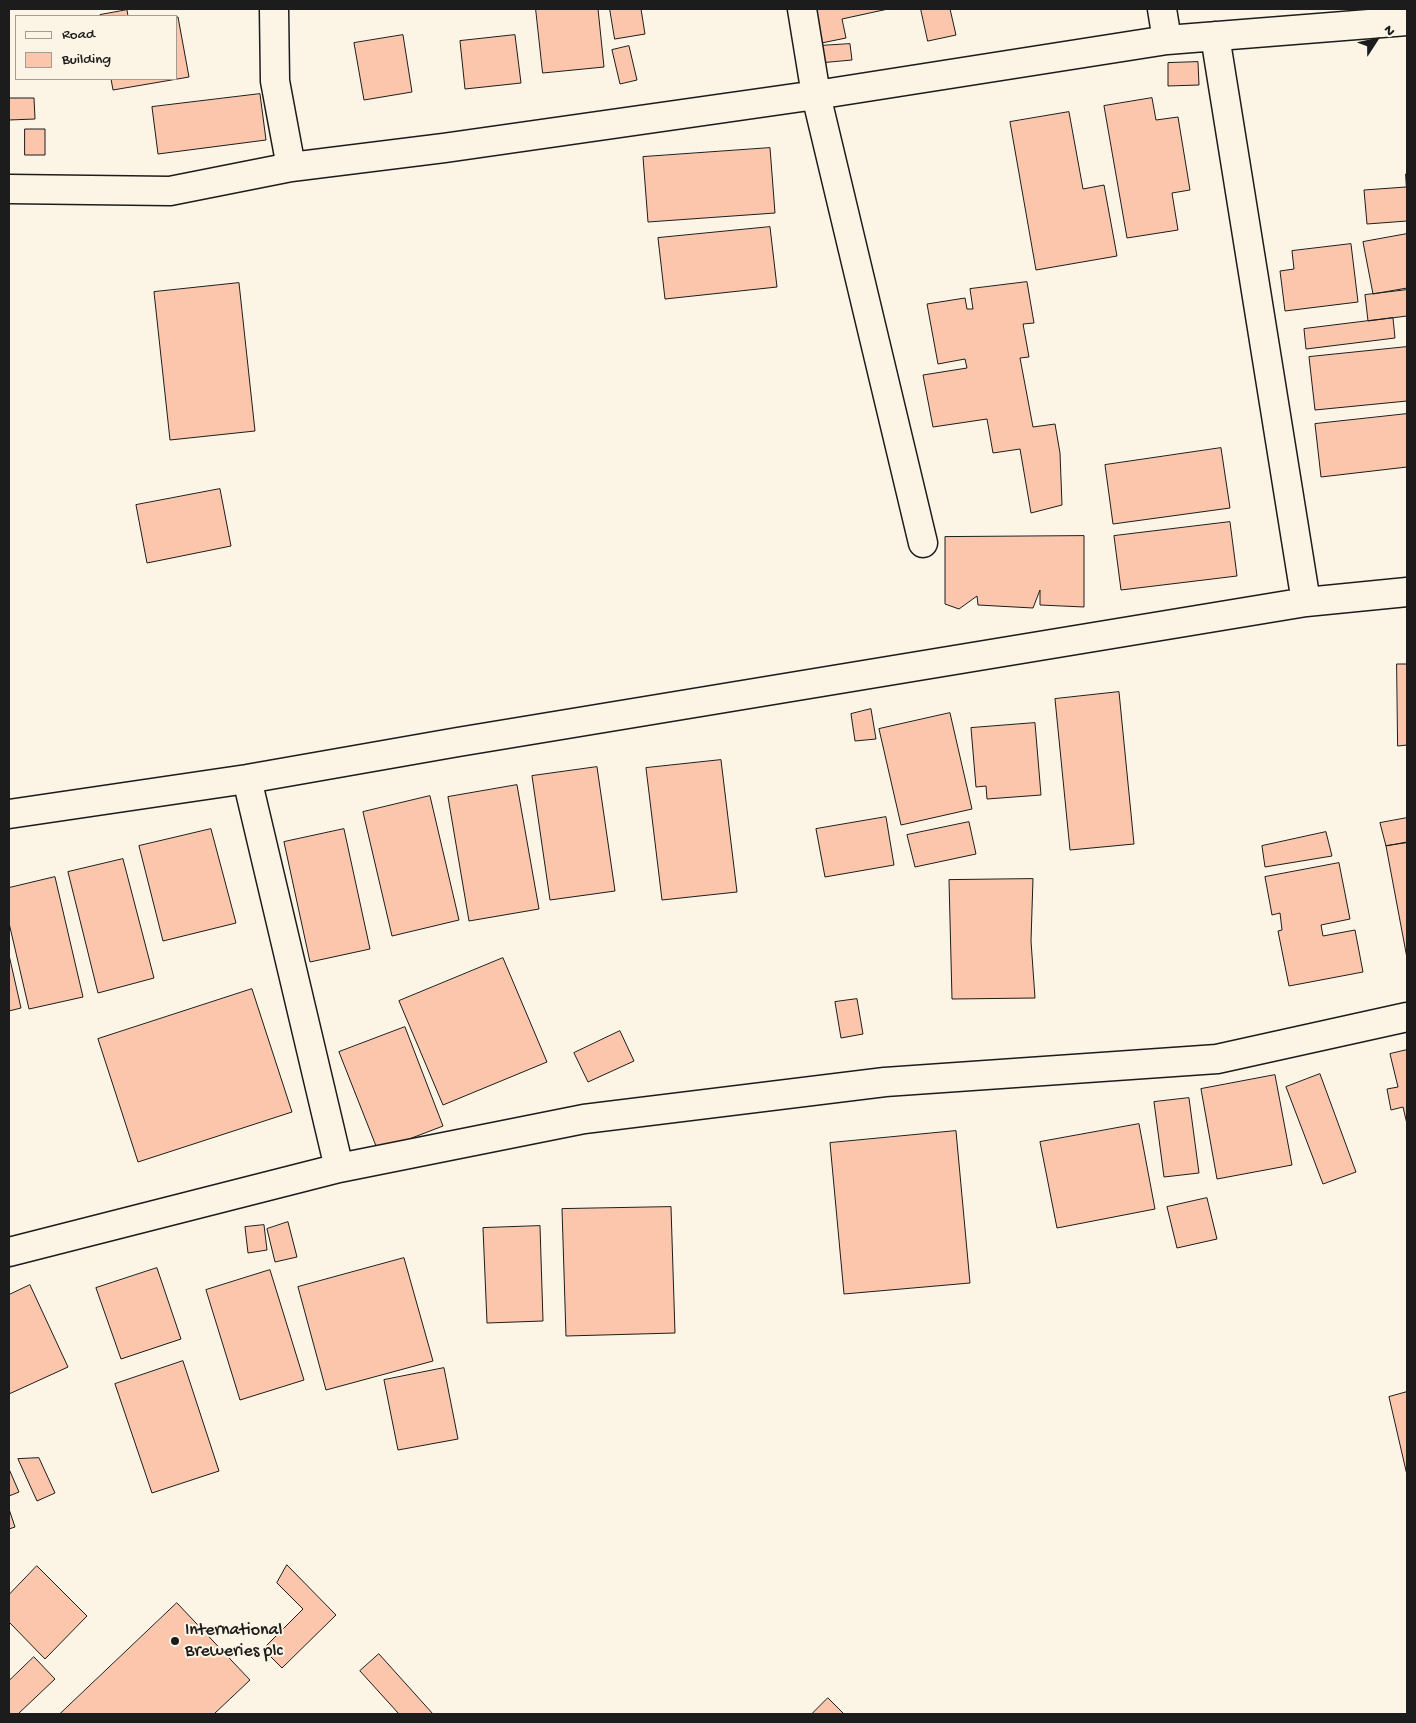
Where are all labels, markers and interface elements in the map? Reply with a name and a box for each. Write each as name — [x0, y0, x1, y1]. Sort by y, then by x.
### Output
legend — [15, 15, 178, 80]
north arrow — [1351, 15, 1401, 65]
text: N — [1379, 22, 1398, 40]
text: Road — [62, 26, 95, 44]
text: Building — [62, 51, 111, 69]
place label: International Breweries plc — [185, 1620, 283, 1662]
marker: International Breweries plc — [169, 1635, 181, 1647]

